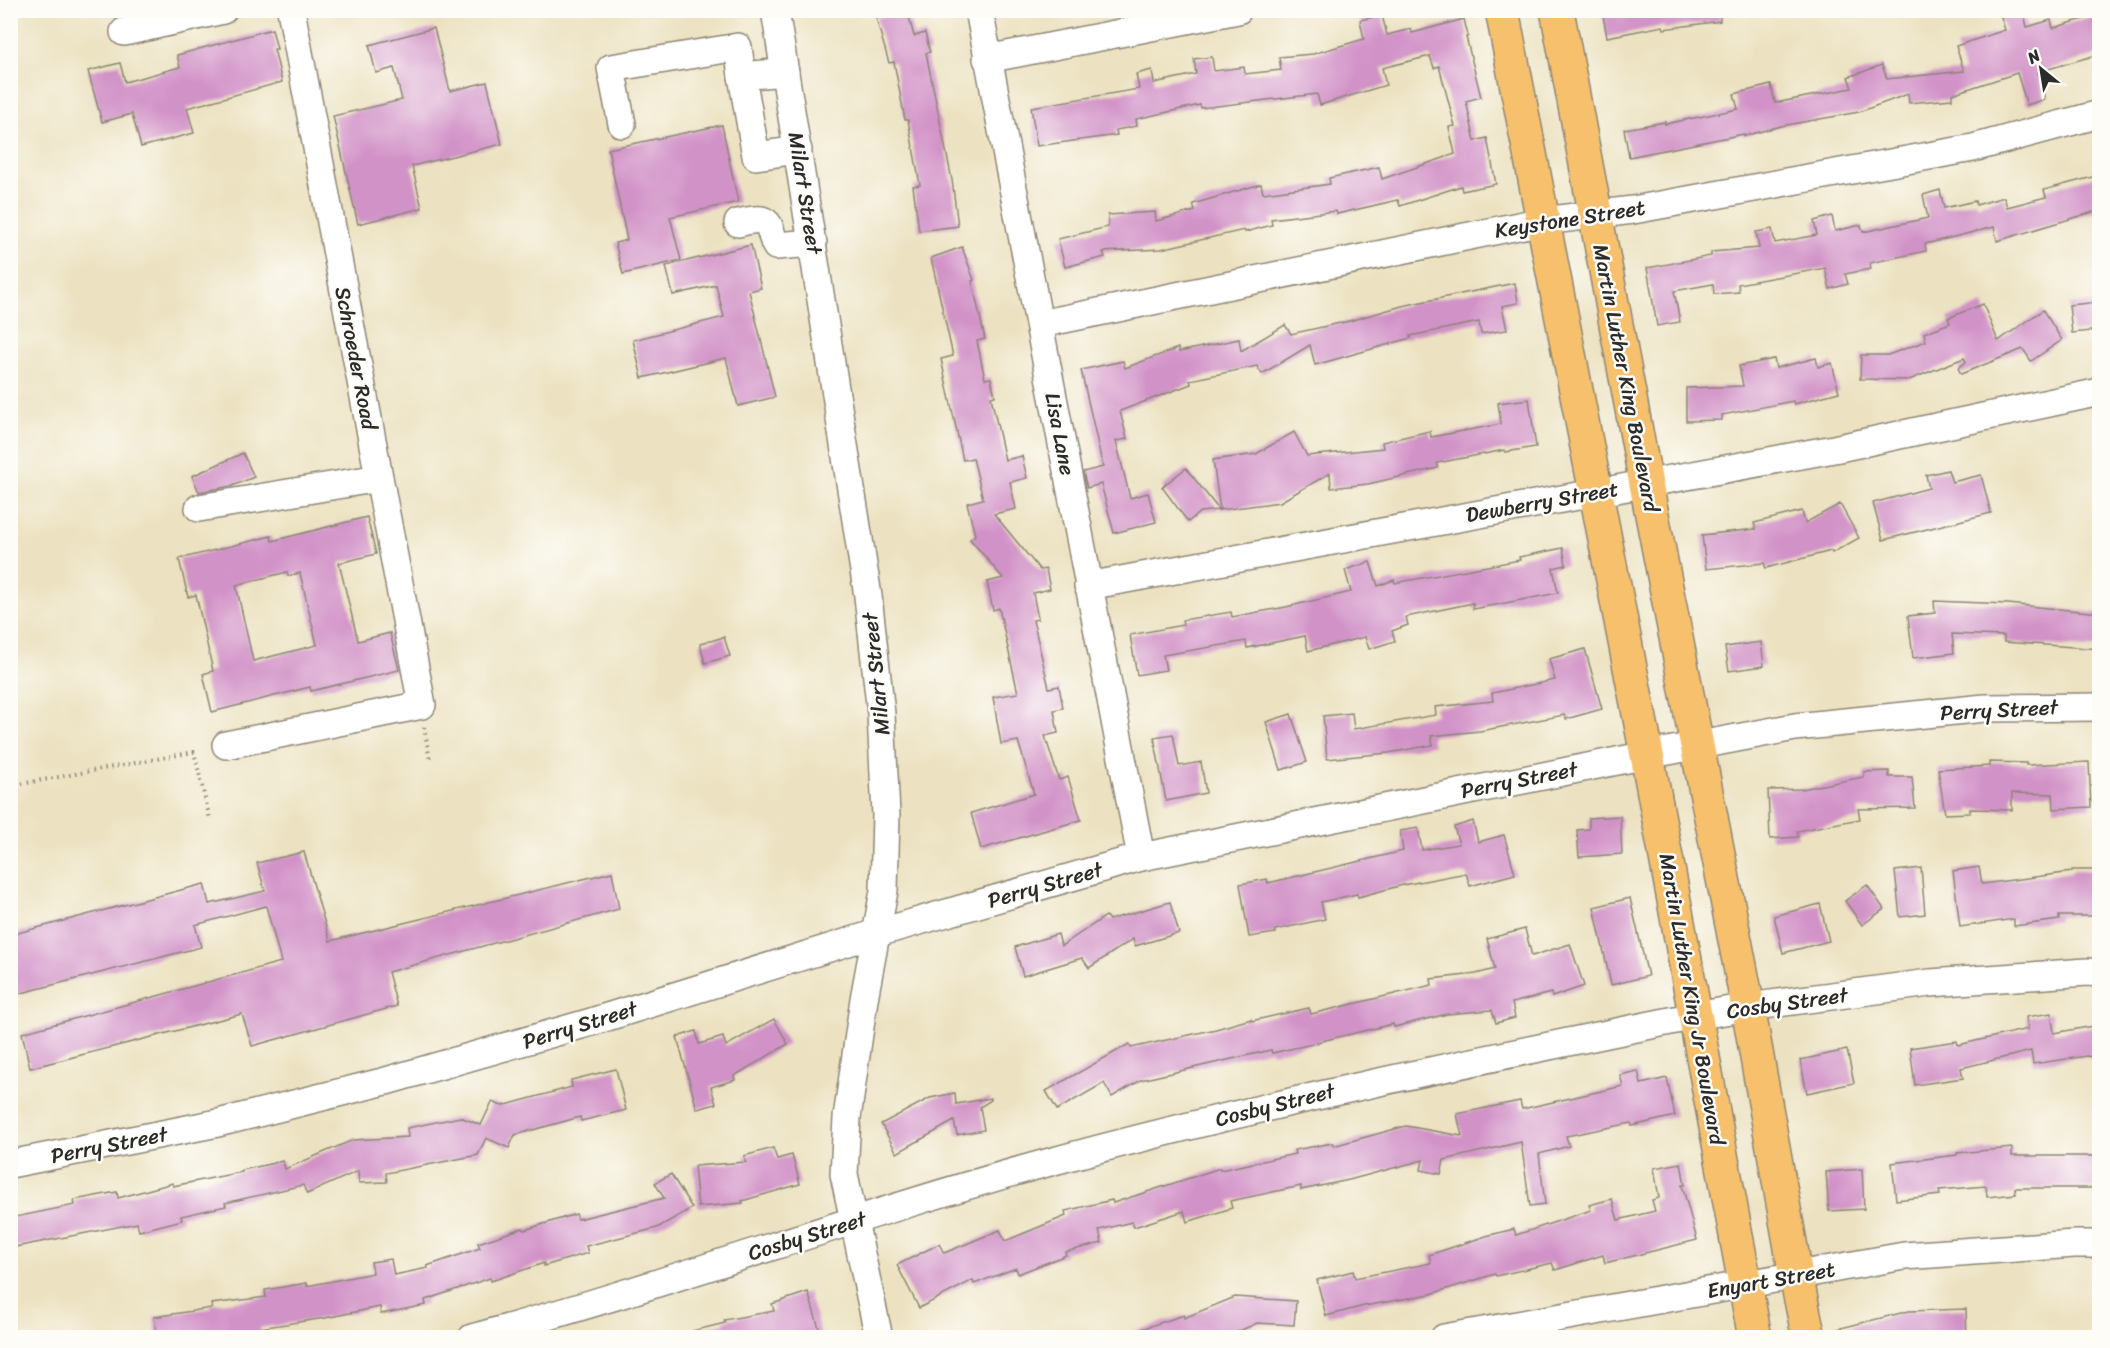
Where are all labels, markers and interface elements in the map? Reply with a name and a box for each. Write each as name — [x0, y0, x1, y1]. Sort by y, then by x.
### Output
north arrow — [2011, 39, 2071, 99]
text: N — [2021, 41, 2047, 72]
street label: Milart Street — [777, 129, 834, 258]
street label: Keystone Street — [1492, 188, 1648, 250]
street label: Martin Luther King Boulevard — [1581, 241, 1671, 517]
street label: Schroeder Road — [324, 283, 389, 435]
street label: Lisa Lane — [1033, 389, 1087, 479]
street label: Dewberry Street — [1463, 470, 1621, 534]
street label: Milart Street — [851, 609, 901, 737]
street label: Perry Street — [1939, 688, 2060, 732]
street label: Perry Street — [1457, 750, 1582, 810]
street label: Perry Street — [983, 850, 1108, 920]
street label: Martin Luther King Jr Boulevard — [1648, 850, 1737, 1150]
street label: Cosby Street — [1724, 975, 1852, 1030]
street label: Perry Street — [518, 989, 643, 1060]
street label: Cosby Street — [1211, 1071, 1340, 1138]
street label: Perry Street — [47, 1115, 172, 1175]
street label: Cosby Street — [743, 1200, 872, 1272]
street label: Enyart Street — [1704, 1250, 1838, 1310]

